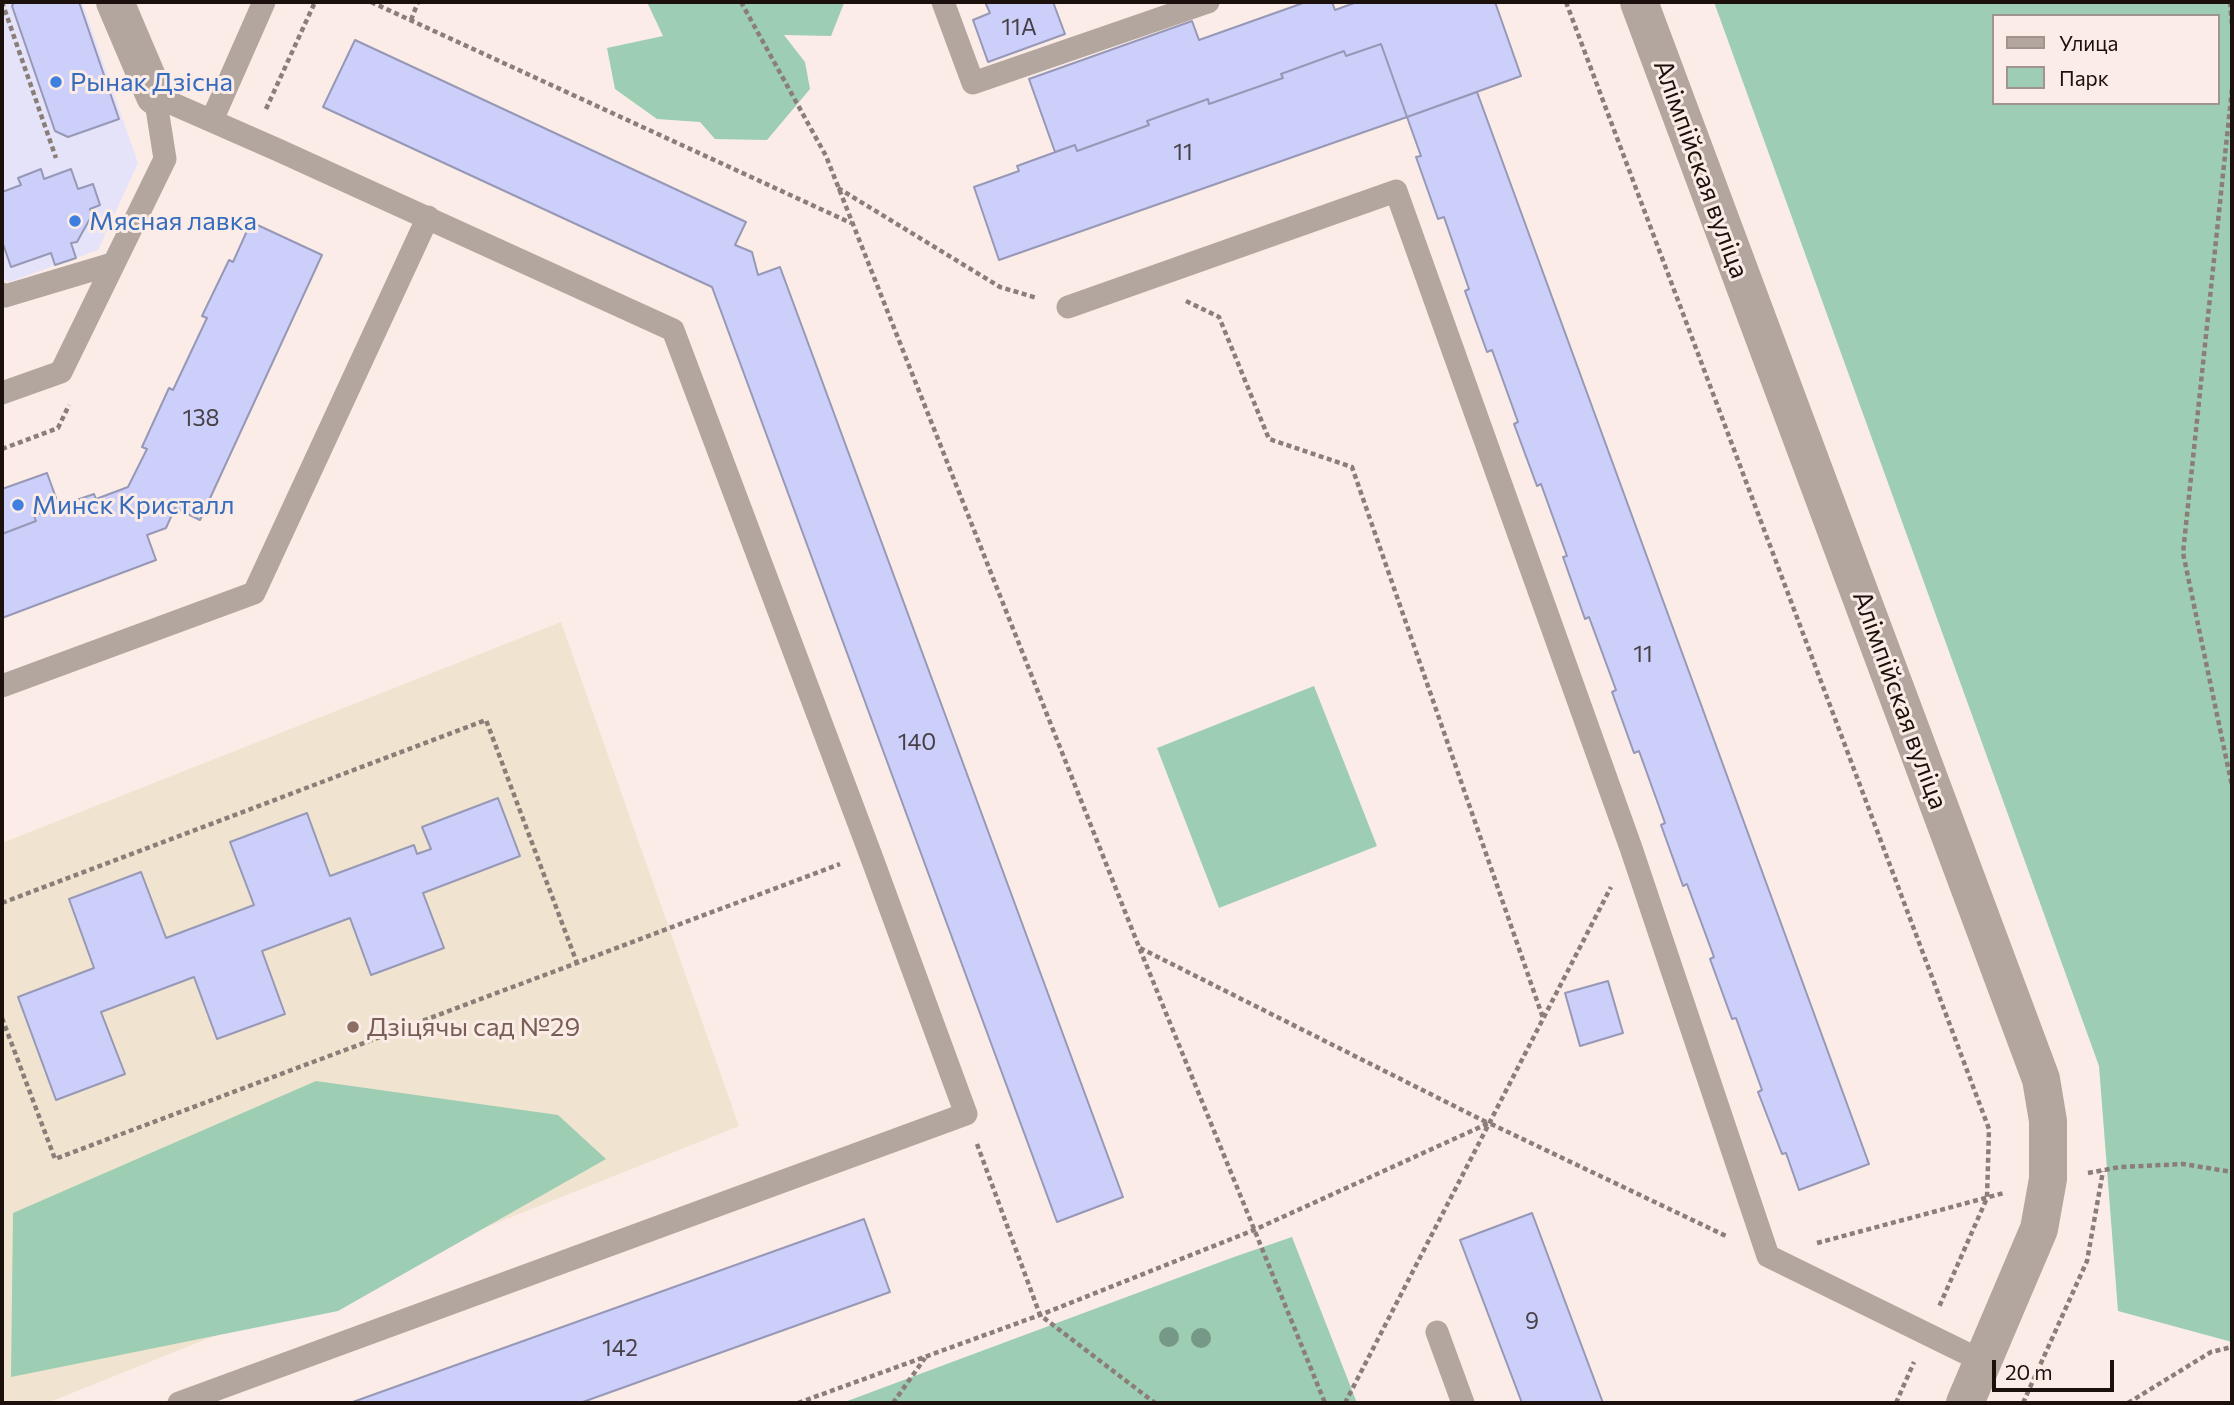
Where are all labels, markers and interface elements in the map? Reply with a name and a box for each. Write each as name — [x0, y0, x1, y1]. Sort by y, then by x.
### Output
house number: 11А — [1001, 13, 1037, 41]
legend — [1993, 14, 2220, 105]
text: Улица — [2059, 30, 2118, 55]
street label: Алімпійская вуліца — [1647, 56, 1755, 282]
text: Парк — [2059, 65, 2109, 90]
place label: Рынак Дзісна — [70, 66, 233, 98]
marker: Рынак Дзісна — [48, 74, 64, 90]
house number: 11 — [1173, 138, 1193, 166]
place label: Мясная лавка — [89, 205, 257, 237]
marker: Мясная лавка — [67, 213, 83, 229]
house number: 138 — [183, 404, 219, 432]
place label: Минск Кристалл — [32, 489, 235, 521]
marker: Минск Кристалл — [10, 497, 26, 513]
street label: Алімпійская вуліца — [1846, 587, 1954, 813]
house number: 11 — [1633, 640, 1653, 668]
house number: 140 — [898, 728, 936, 756]
place label: Дзіцячы сад №29 — [367, 1011, 580, 1043]
marker: Дзіцячы сад №29 — [345, 1019, 361, 1035]
house number: 9 — [1525, 1307, 1539, 1335]
house number: 142 — [602, 1334, 638, 1362]
scale bar — [1996, 1346, 2118, 1390]
text: 20 m — [2005, 1359, 2053, 1384]

